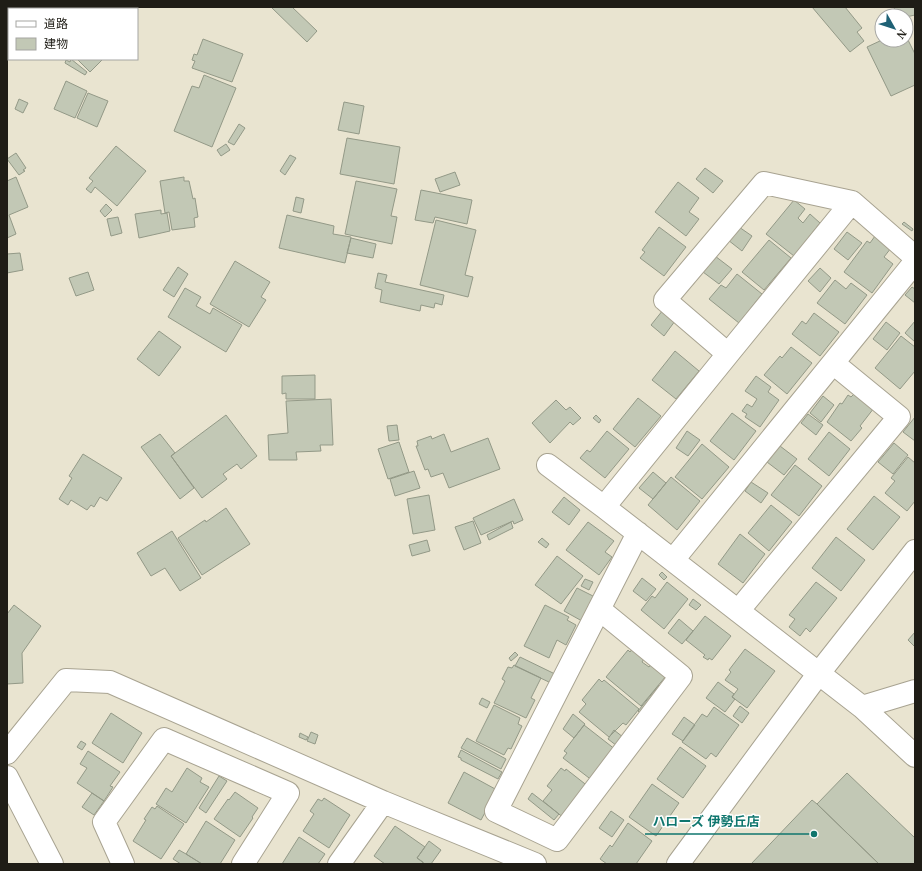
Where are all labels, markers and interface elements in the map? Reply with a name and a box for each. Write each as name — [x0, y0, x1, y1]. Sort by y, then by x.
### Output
legend — [8, 8, 138, 60]
north arrow — [874, 8, 914, 48]
text: 道路 — [44, 16, 68, 31]
text: N — [893, 27, 910, 42]
text: 建物 — [44, 36, 68, 51]
callout: ハローズ 伊勢丘店 — [645, 809, 768, 834]
text: ハローズ 伊勢丘店 — [653, 812, 759, 830]

